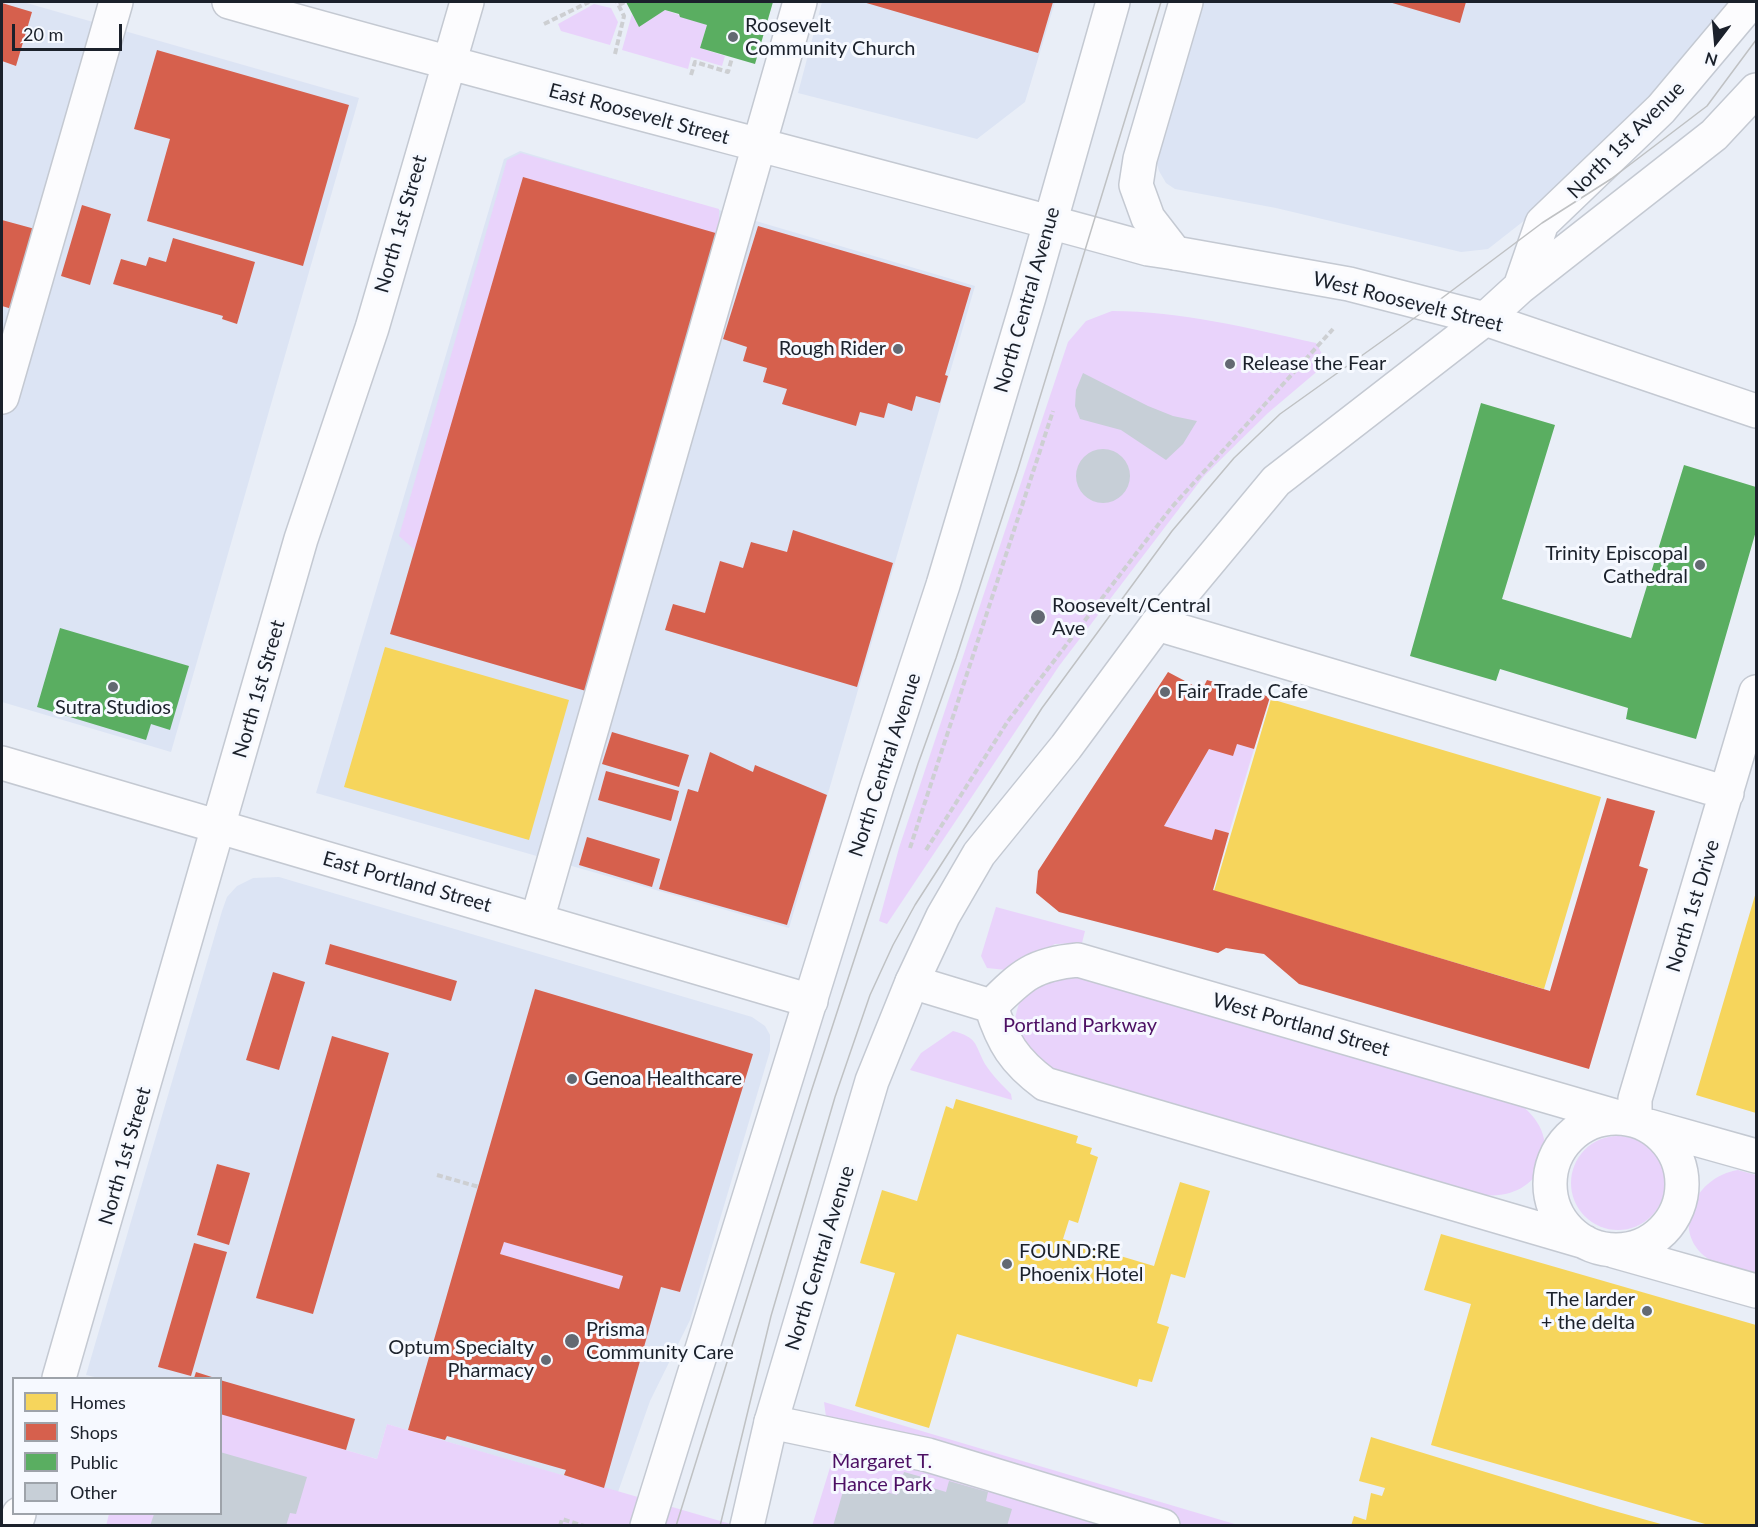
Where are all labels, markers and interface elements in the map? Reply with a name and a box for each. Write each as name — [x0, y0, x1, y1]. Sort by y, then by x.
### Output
scale bar — [15, 12, 124, 50]
north arrow — [1686, 12, 1746, 72]
place label: Roosevelt Community Church — [745, 14, 915, 61]
text: 20 m — [23, 23, 63, 45]
marker: Roosevelt Community Church — [726, 30, 740, 44]
text: N — [1702, 49, 1719, 71]
street label: North 1st Avenue — [1562, 76, 1690, 204]
street label: East Roosevelt Street — [546, 78, 732, 150]
street label: North 1st Street — [370, 152, 432, 296]
street label: North Central Avenue — [989, 204, 1065, 396]
street label: West Roosevelt Street — [1311, 267, 1505, 337]
place label: Rough Rider — [779, 337, 886, 361]
marker: Rough Rider — [891, 342, 905, 356]
place label: Release the Fear — [1242, 352, 1386, 376]
marker: Release the Fear — [1223, 357, 1237, 371]
place label: Trinity Episcopal Cathedral — [1545, 542, 1688, 589]
marker: Trinity Episcopal Cathedral — [1693, 558, 1707, 572]
place label: Roosevelt/Central Ave — [1052, 594, 1211, 641]
marker: Roosevelt/Central Ave — [1029, 608, 1047, 626]
street label: North 1st Street — [228, 617, 290, 761]
street label: North Central Avenue — [844, 670, 926, 860]
marker: Sutra Studios — [106, 680, 120, 694]
place label: Fair Trade Cafe — [1177, 680, 1308, 704]
marker: Fair Trade Cafe — [1158, 685, 1172, 699]
place label: Sutra Studios — [55, 696, 171, 720]
street label: North 1st Drive — [1661, 837, 1725, 975]
street label: East Portland Street — [320, 846, 494, 918]
street label: West Portland Street — [1210, 988, 1392, 1062]
park label: Portland Parkway — [1003, 1014, 1157, 1038]
place label: Genoa Healthcare — [584, 1067, 742, 1091]
marker: Genoa Healthcare — [565, 1072, 579, 1086]
street label: North 1st Street — [94, 1084, 156, 1228]
street label: North Central Avenue — [780, 1163, 860, 1353]
place label: FOUND:RE Phoenix Hotel — [1019, 1240, 1144, 1287]
marker: FOUND:RE Phoenix Hotel — [1000, 1257, 1014, 1271]
place label: The larder + the delta — [1541, 1288, 1635, 1335]
marker: The larder + the delta — [1640, 1304, 1654, 1318]
place label: Prisma Community Care — [586, 1318, 734, 1365]
marker: Prisma Community Care — [563, 1332, 581, 1350]
place label: Optum Specialty Pharmacy — [388, 1336, 534, 1383]
marker: Optum Specialty Pharmacy — [539, 1353, 553, 1367]
legend — [12, 1377, 222, 1515]
text: Homes — [70, 1391, 126, 1413]
text: Shops — [70, 1421, 118, 1443]
park label: Margaret T. Hance Park — [832, 1450, 932, 1497]
text: Public — [70, 1451, 118, 1473]
text: Other — [70, 1481, 117, 1503]

